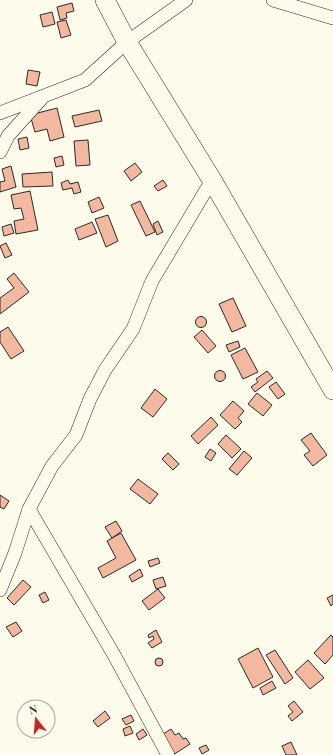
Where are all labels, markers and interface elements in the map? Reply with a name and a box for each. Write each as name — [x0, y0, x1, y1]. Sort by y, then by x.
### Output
north arrow — [16, 699, 56, 739]
text: N — [27, 701, 39, 717]

